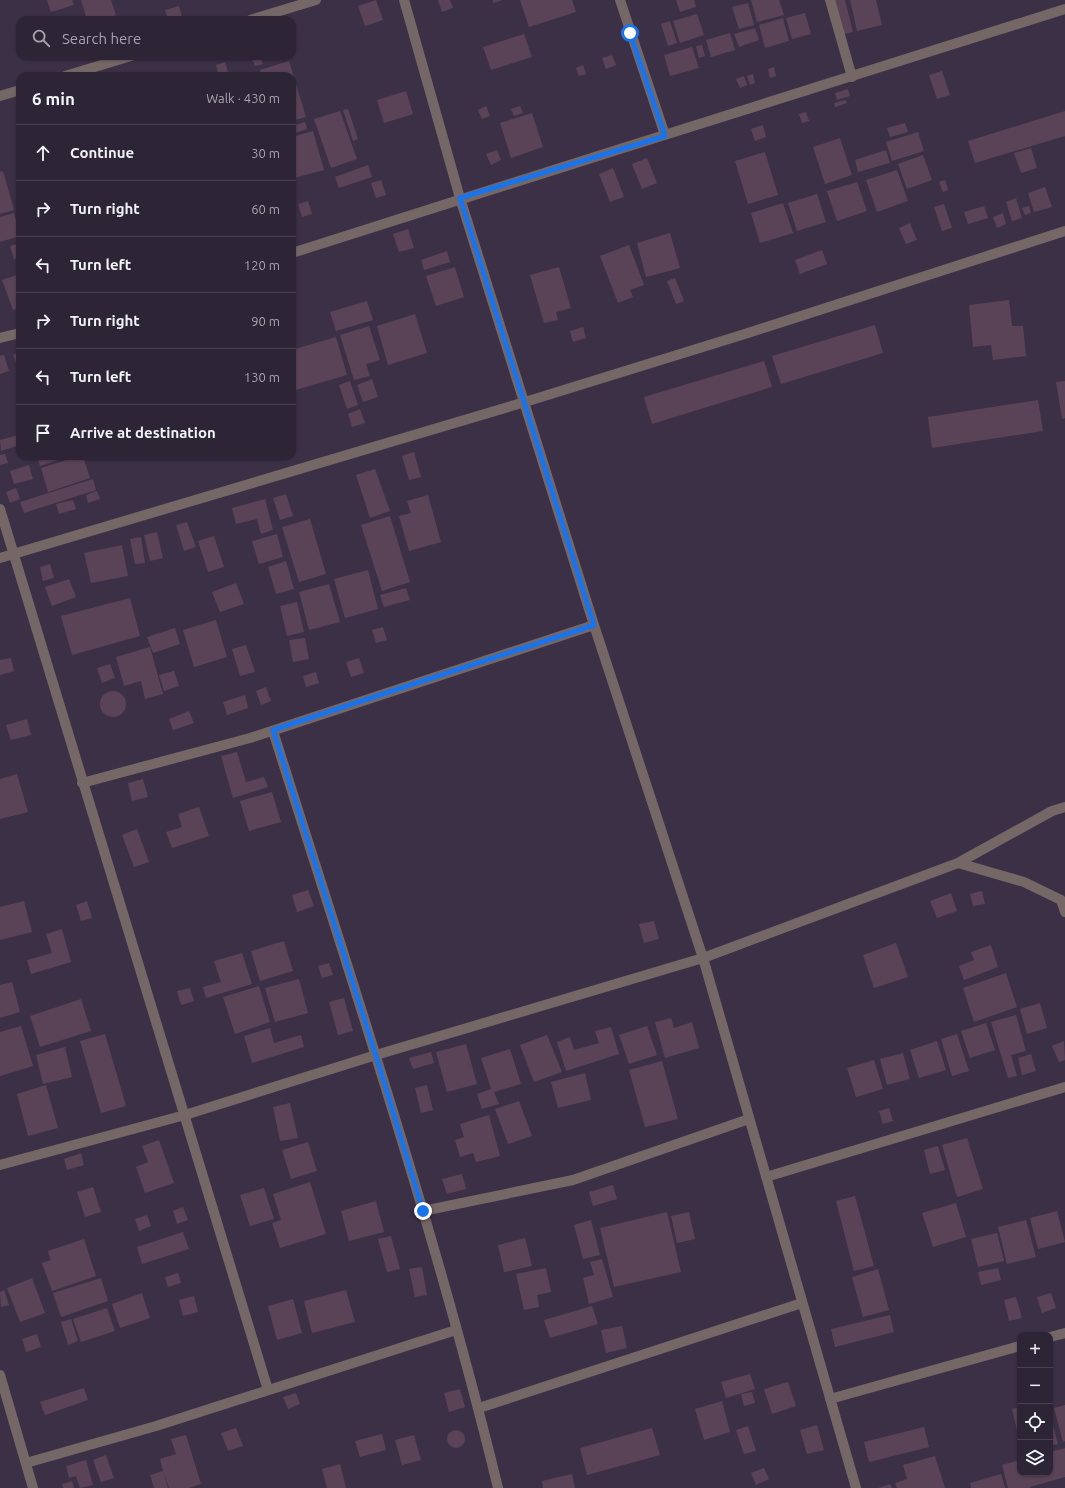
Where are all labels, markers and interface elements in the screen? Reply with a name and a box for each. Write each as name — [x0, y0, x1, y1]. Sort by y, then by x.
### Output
search box — [16, 16, 296, 60]
route start — [621, 24, 639, 42]
icon: search — [30, 27, 52, 49]
text: Search here — [62, 30, 141, 47]
text: 6 min — [32, 89, 75, 108]
text: Walk · 430 m — [206, 91, 280, 105]
icon: ahead — [32, 142, 54, 164]
text: Continue — [70, 144, 134, 161]
text: 30 m — [251, 146, 280, 160]
icon: right — [32, 198, 54, 220]
text: Turn right — [70, 200, 140, 217]
text: 60 m — [251, 202, 280, 216]
icon: left — [32, 254, 54, 276]
text: Turn left — [70, 256, 131, 273]
text: 120 m — [244, 258, 280, 272]
icon: right — [32, 310, 54, 332]
text: Turn right — [70, 312, 140, 329]
text: 90 m — [251, 314, 280, 328]
icon: left — [32, 366, 54, 388]
text: Turn left — [70, 368, 131, 385]
text: 130 m — [244, 370, 280, 384]
icon: arrive — [32, 422, 54, 444]
text: Arrive at destination — [70, 424, 216, 441]
route end — [414, 1202, 432, 1220]
map controls — [1017, 1332, 1053, 1476]
button: + — [1017, 1332, 1053, 1368]
button: − — [1017, 1368, 1053, 1404]
button: locate — [1017, 1404, 1053, 1440]
button: layers — [1017, 1440, 1053, 1476]

